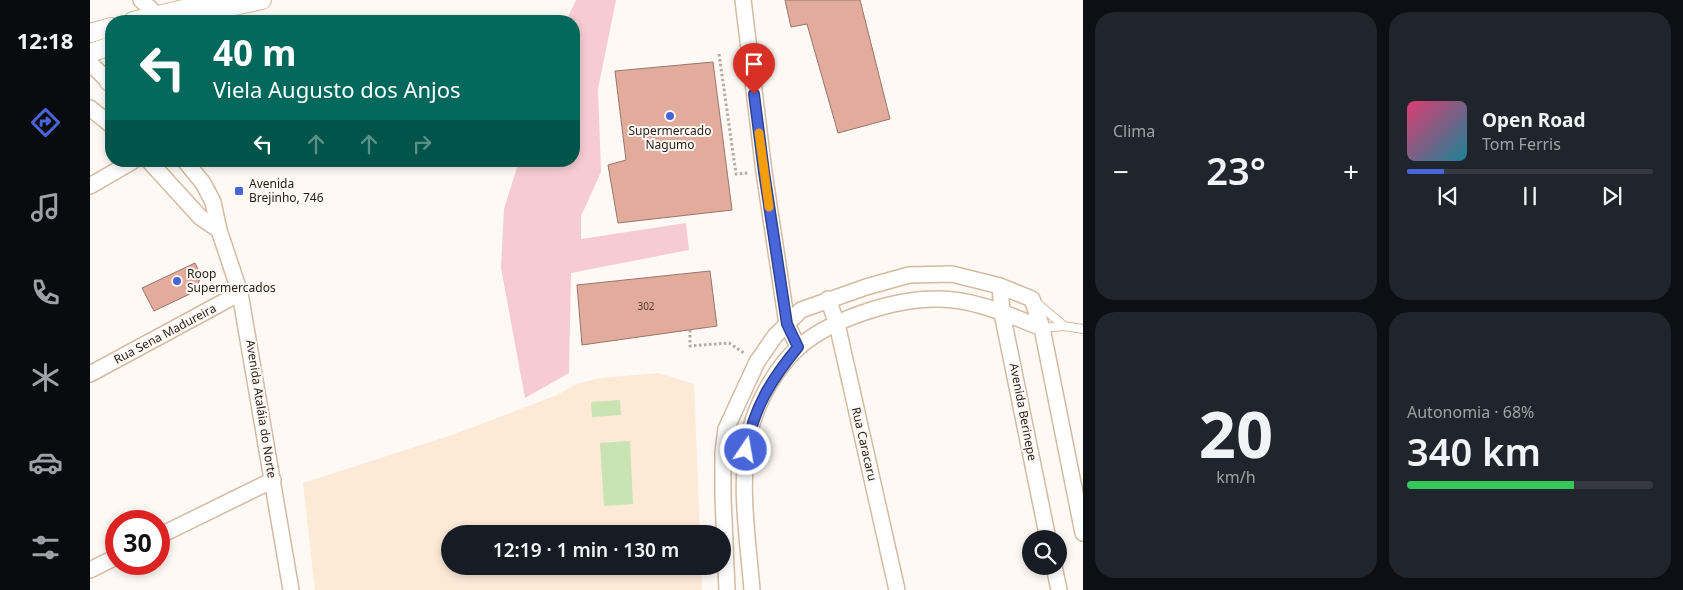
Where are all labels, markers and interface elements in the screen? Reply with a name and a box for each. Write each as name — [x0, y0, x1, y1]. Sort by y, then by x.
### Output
text: 12:18 — [17, 25, 73, 55]
text: 40 m — [213, 29, 296, 76]
icon: left — [130, 35, 195, 100]
pin — [733, 43, 775, 94]
icon: arrive — [740, 50, 768, 78]
text: Viela Augusto dos Anjos — [213, 74, 461, 104]
icon: directions — [28, 105, 63, 140]
text: Open Road — [1482, 107, 1585, 133]
marker: Supermercado Nagumo — [664, 110, 676, 122]
text: Clima — [1113, 120, 1155, 142]
place label: Supermercado Nagumo — [629, 122, 711, 153]
icon: left — [249, 130, 277, 158]
icon: ahead — [302, 130, 330, 158]
icon: ahead — [355, 130, 383, 158]
icon: right — [408, 130, 436, 158]
text: Tom Ferris — [1482, 133, 1561, 155]
text: 23° — [1206, 144, 1266, 196]
text: − — [1113, 152, 1129, 190]
text: + — [1343, 152, 1359, 190]
place label: Avenida Brejinho, 746 — [249, 175, 324, 206]
icon: previous — [1434, 182, 1462, 210]
icon: pause — [1516, 182, 1544, 210]
icon: next — [1598, 182, 1626, 210]
marker: Avenida Brejinho, 746 — [233, 185, 245, 197]
icon: music — [28, 190, 63, 225]
place label: Roop Supermercados — [187, 265, 276, 296]
icon: phone — [28, 275, 63, 310]
marker: Roop Supermercados — [171, 275, 183, 287]
street label: Rua Sena Madureira — [111, 299, 219, 368]
house number: 302 — [637, 299, 655, 313]
street label: Avenida Ataláia do Norte — [242, 338, 281, 480]
icon: climate — [28, 360, 63, 395]
street label: Avenida Berinepe — [1006, 362, 1041, 462]
text: 20 — [1199, 389, 1273, 477]
text: Autonomia · 68% — [1407, 401, 1534, 423]
street label: Rua Caracaru — [848, 405, 881, 483]
position arrow — [719, 423, 771, 475]
text: 340 km — [1407, 425, 1541, 477]
icon: car — [28, 445, 63, 480]
text: km/h — [1216, 466, 1256, 488]
speed limit sign: 30 — [105, 510, 170, 575]
icon: filters — [28, 530, 63, 565]
map controls — [1022, 530, 1067, 575]
button: search — [1022, 530, 1067, 575]
text: 12:19 · 1 min · 130 m — [493, 537, 679, 563]

